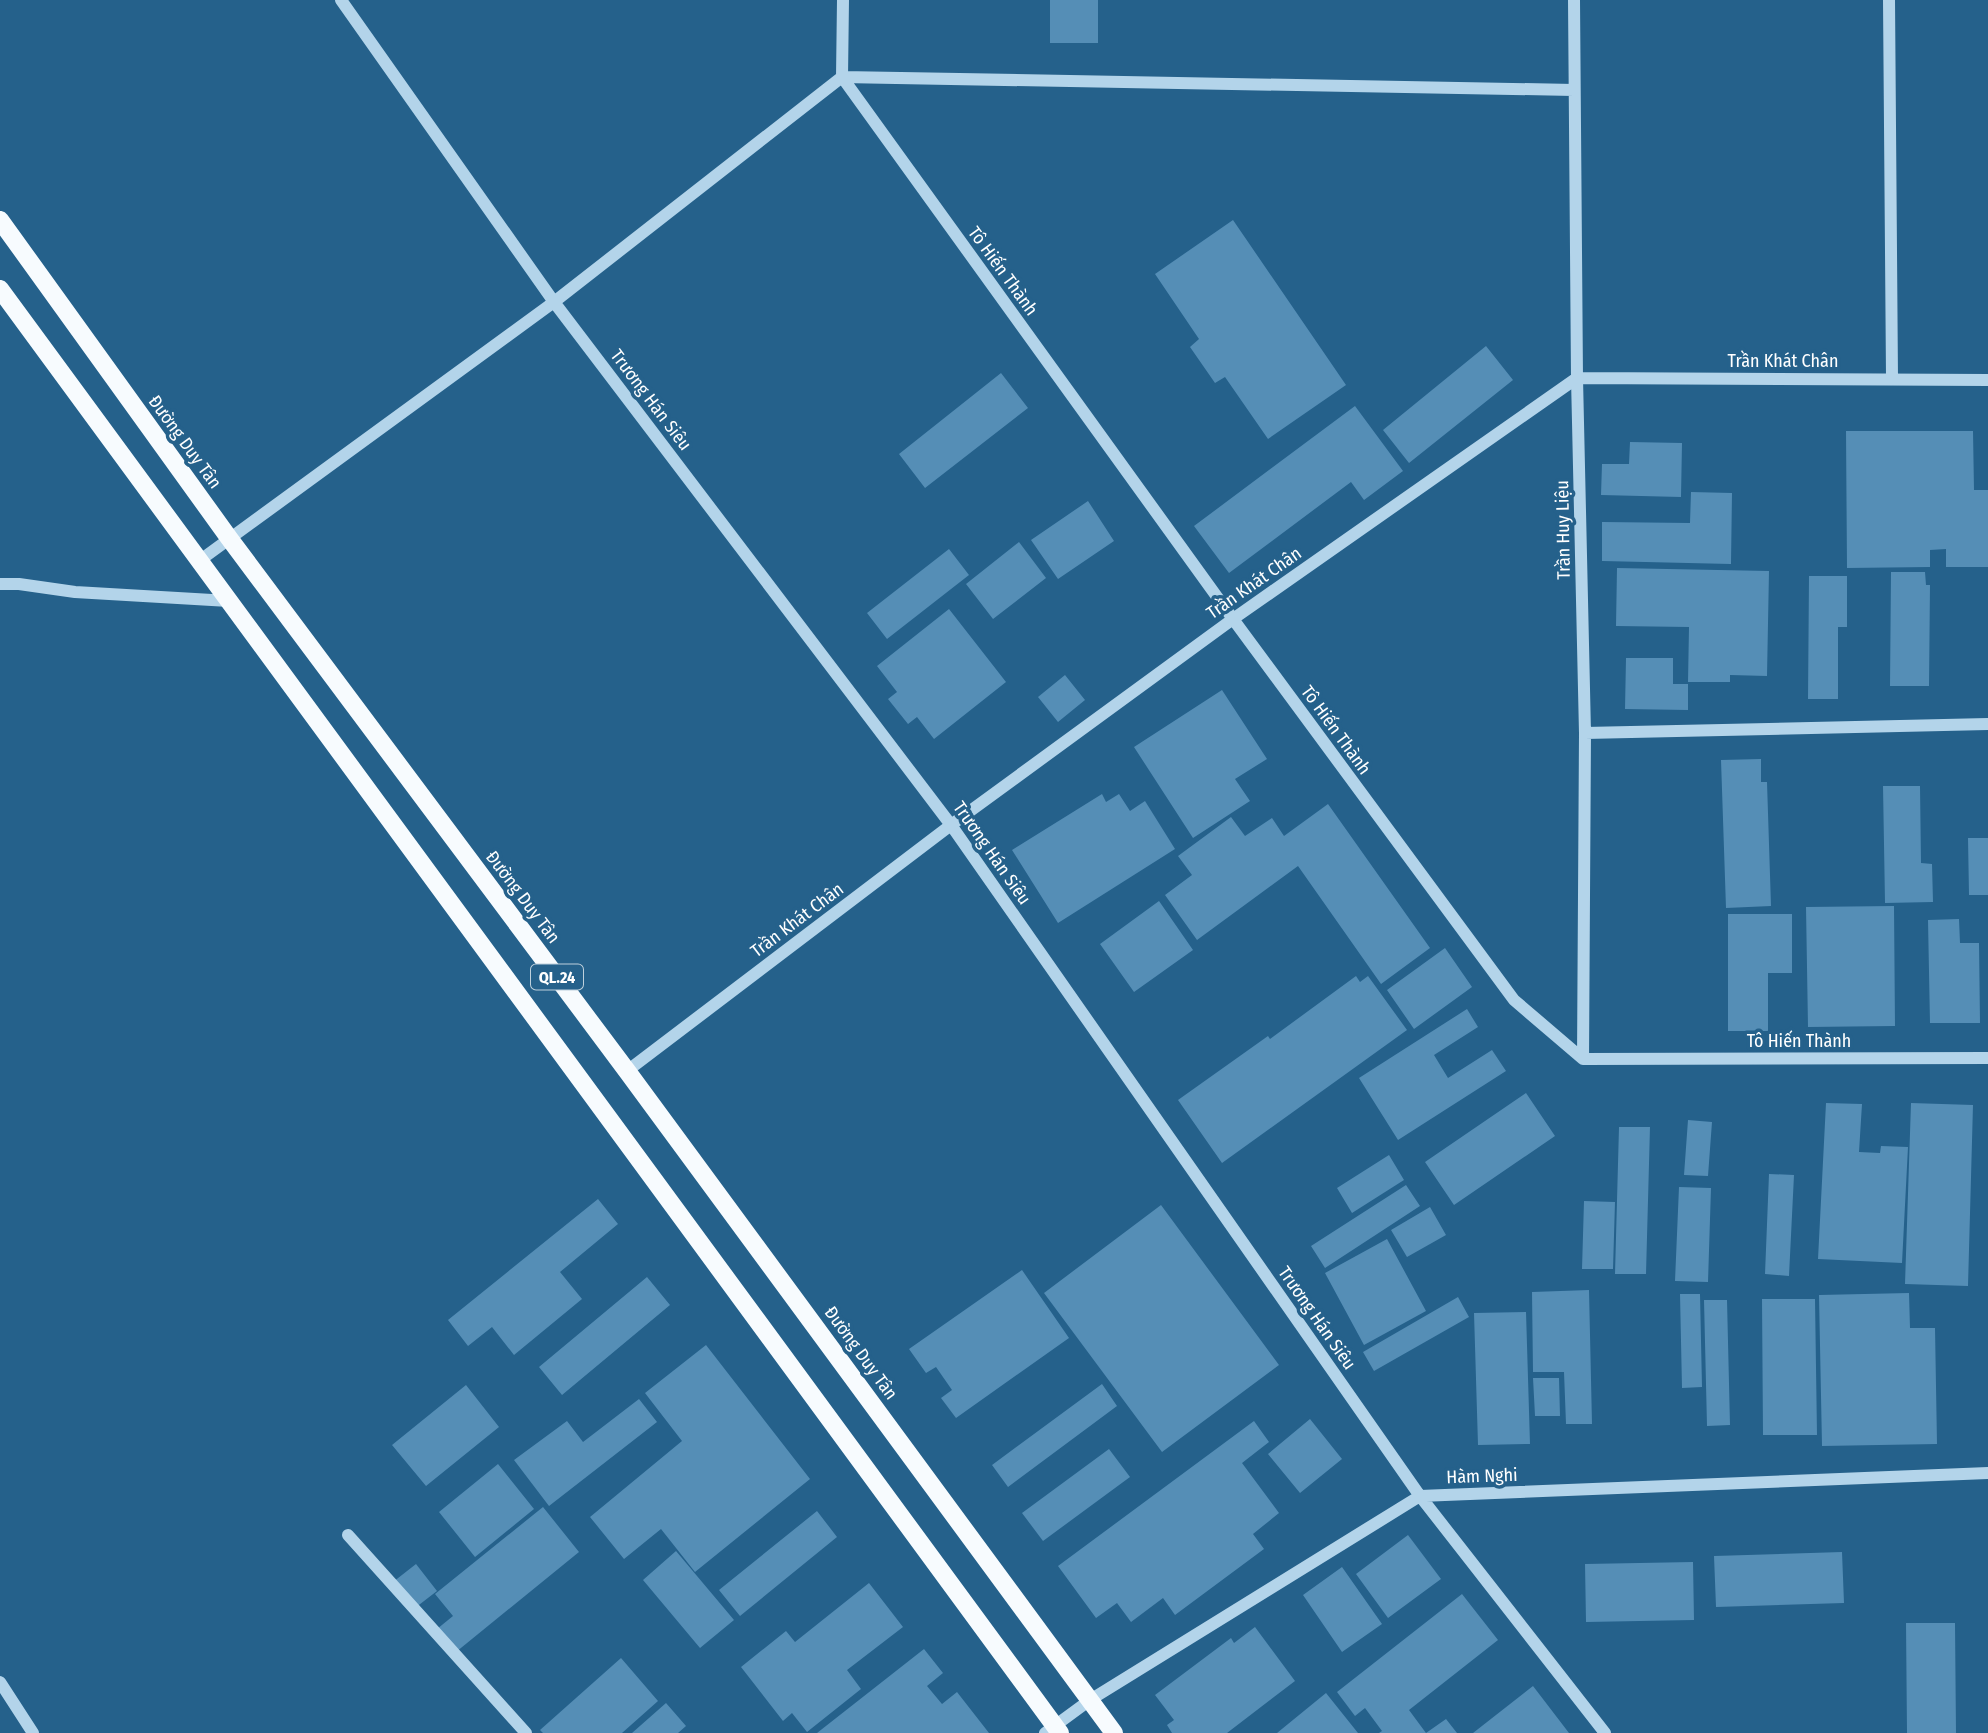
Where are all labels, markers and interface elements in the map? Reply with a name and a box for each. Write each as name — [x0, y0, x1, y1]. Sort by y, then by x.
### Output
street label: Tô Hiến Thành — [963, 222, 1043, 320]
street label: Trương Hán Siêu — [606, 345, 696, 455]
street label: Trần Khát Chân — [1728, 350, 1838, 372]
street label: Đường Duy Tân — [144, 391, 226, 493]
street label: Trần Huy Liệu — [1551, 480, 1575, 580]
street label: Trần Khát Chân — [1202, 542, 1306, 624]
street label: Tô Hiến Thành — [1296, 681, 1376, 779]
street label: Trương Hán Siêu — [948, 797, 1036, 909]
street label: Đường Duy Tân — [481, 846, 565, 948]
street label: Trần Khát Chân — [746, 878, 848, 962]
road number: QL.24 — [531, 965, 583, 990]
street label: Tô Hiến Thành — [1747, 1030, 1851, 1052]
street label: Trương Hán Siêu — [1273, 1262, 1361, 1374]
street label: Đường Duy Tân — [820, 1302, 902, 1404]
street label: Hàm Nghi — [1446, 1464, 1518, 1488]

